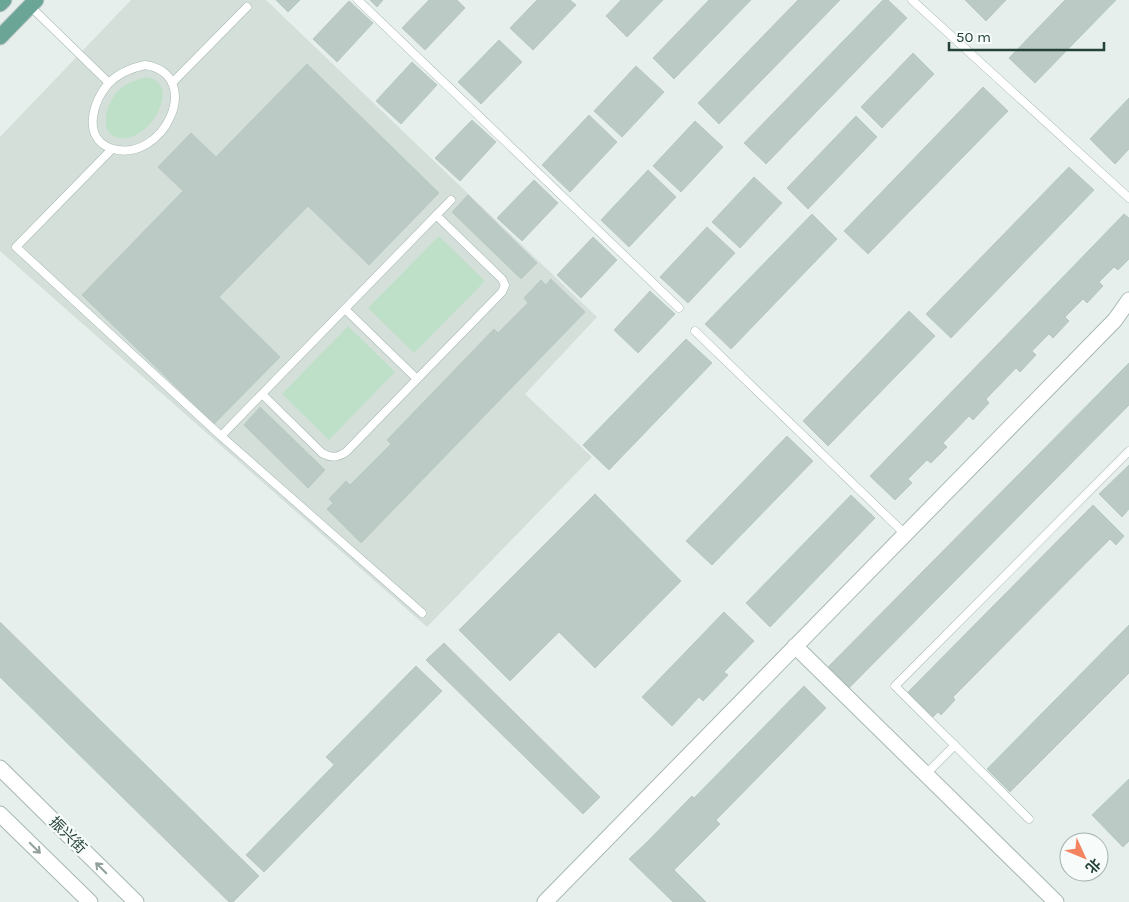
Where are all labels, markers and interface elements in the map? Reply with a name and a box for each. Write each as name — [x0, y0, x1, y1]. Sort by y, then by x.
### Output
scale bar — [949, 20, 1104, 52]
text: 50 m — [956, 28, 991, 46]
street label: 振兴街 — [46, 813, 90, 857]
north arrow — [1059, 832, 1109, 882]
one-way arrow — [29, 842, 41, 854]
text: 北 — [1082, 855, 1104, 877]
one-way arrow — [95, 862, 107, 874]

